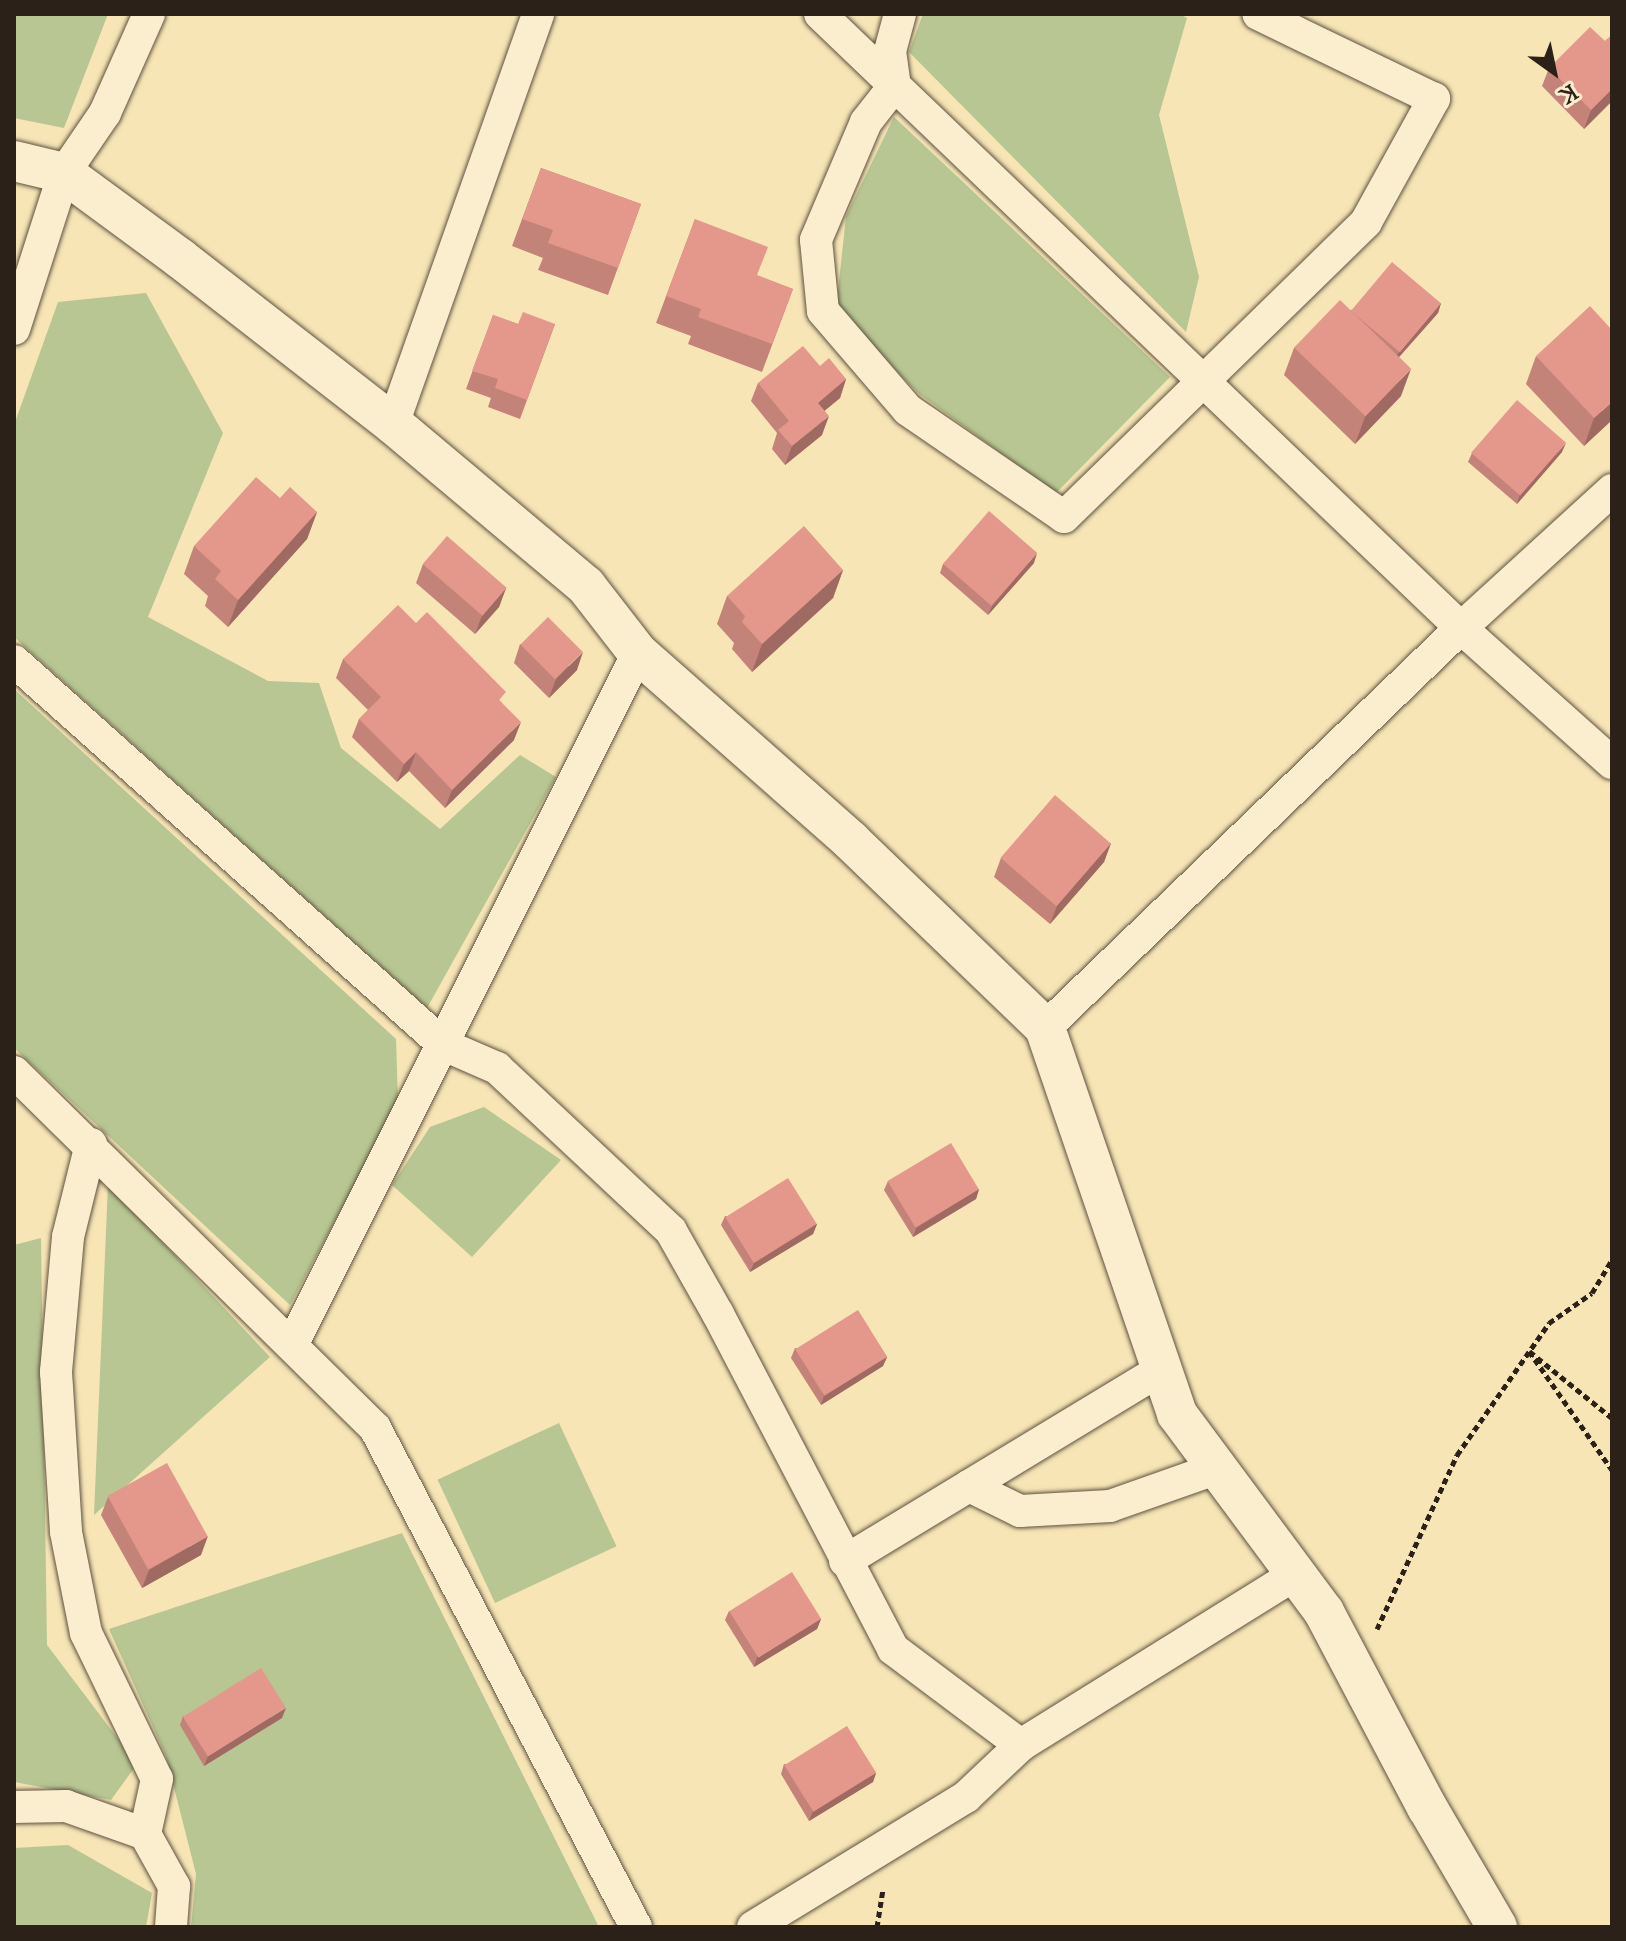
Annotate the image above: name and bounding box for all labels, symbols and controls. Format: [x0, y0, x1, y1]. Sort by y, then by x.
north arrow [1514, 32, 1594, 112]
text: K [1552, 74, 1582, 110]

